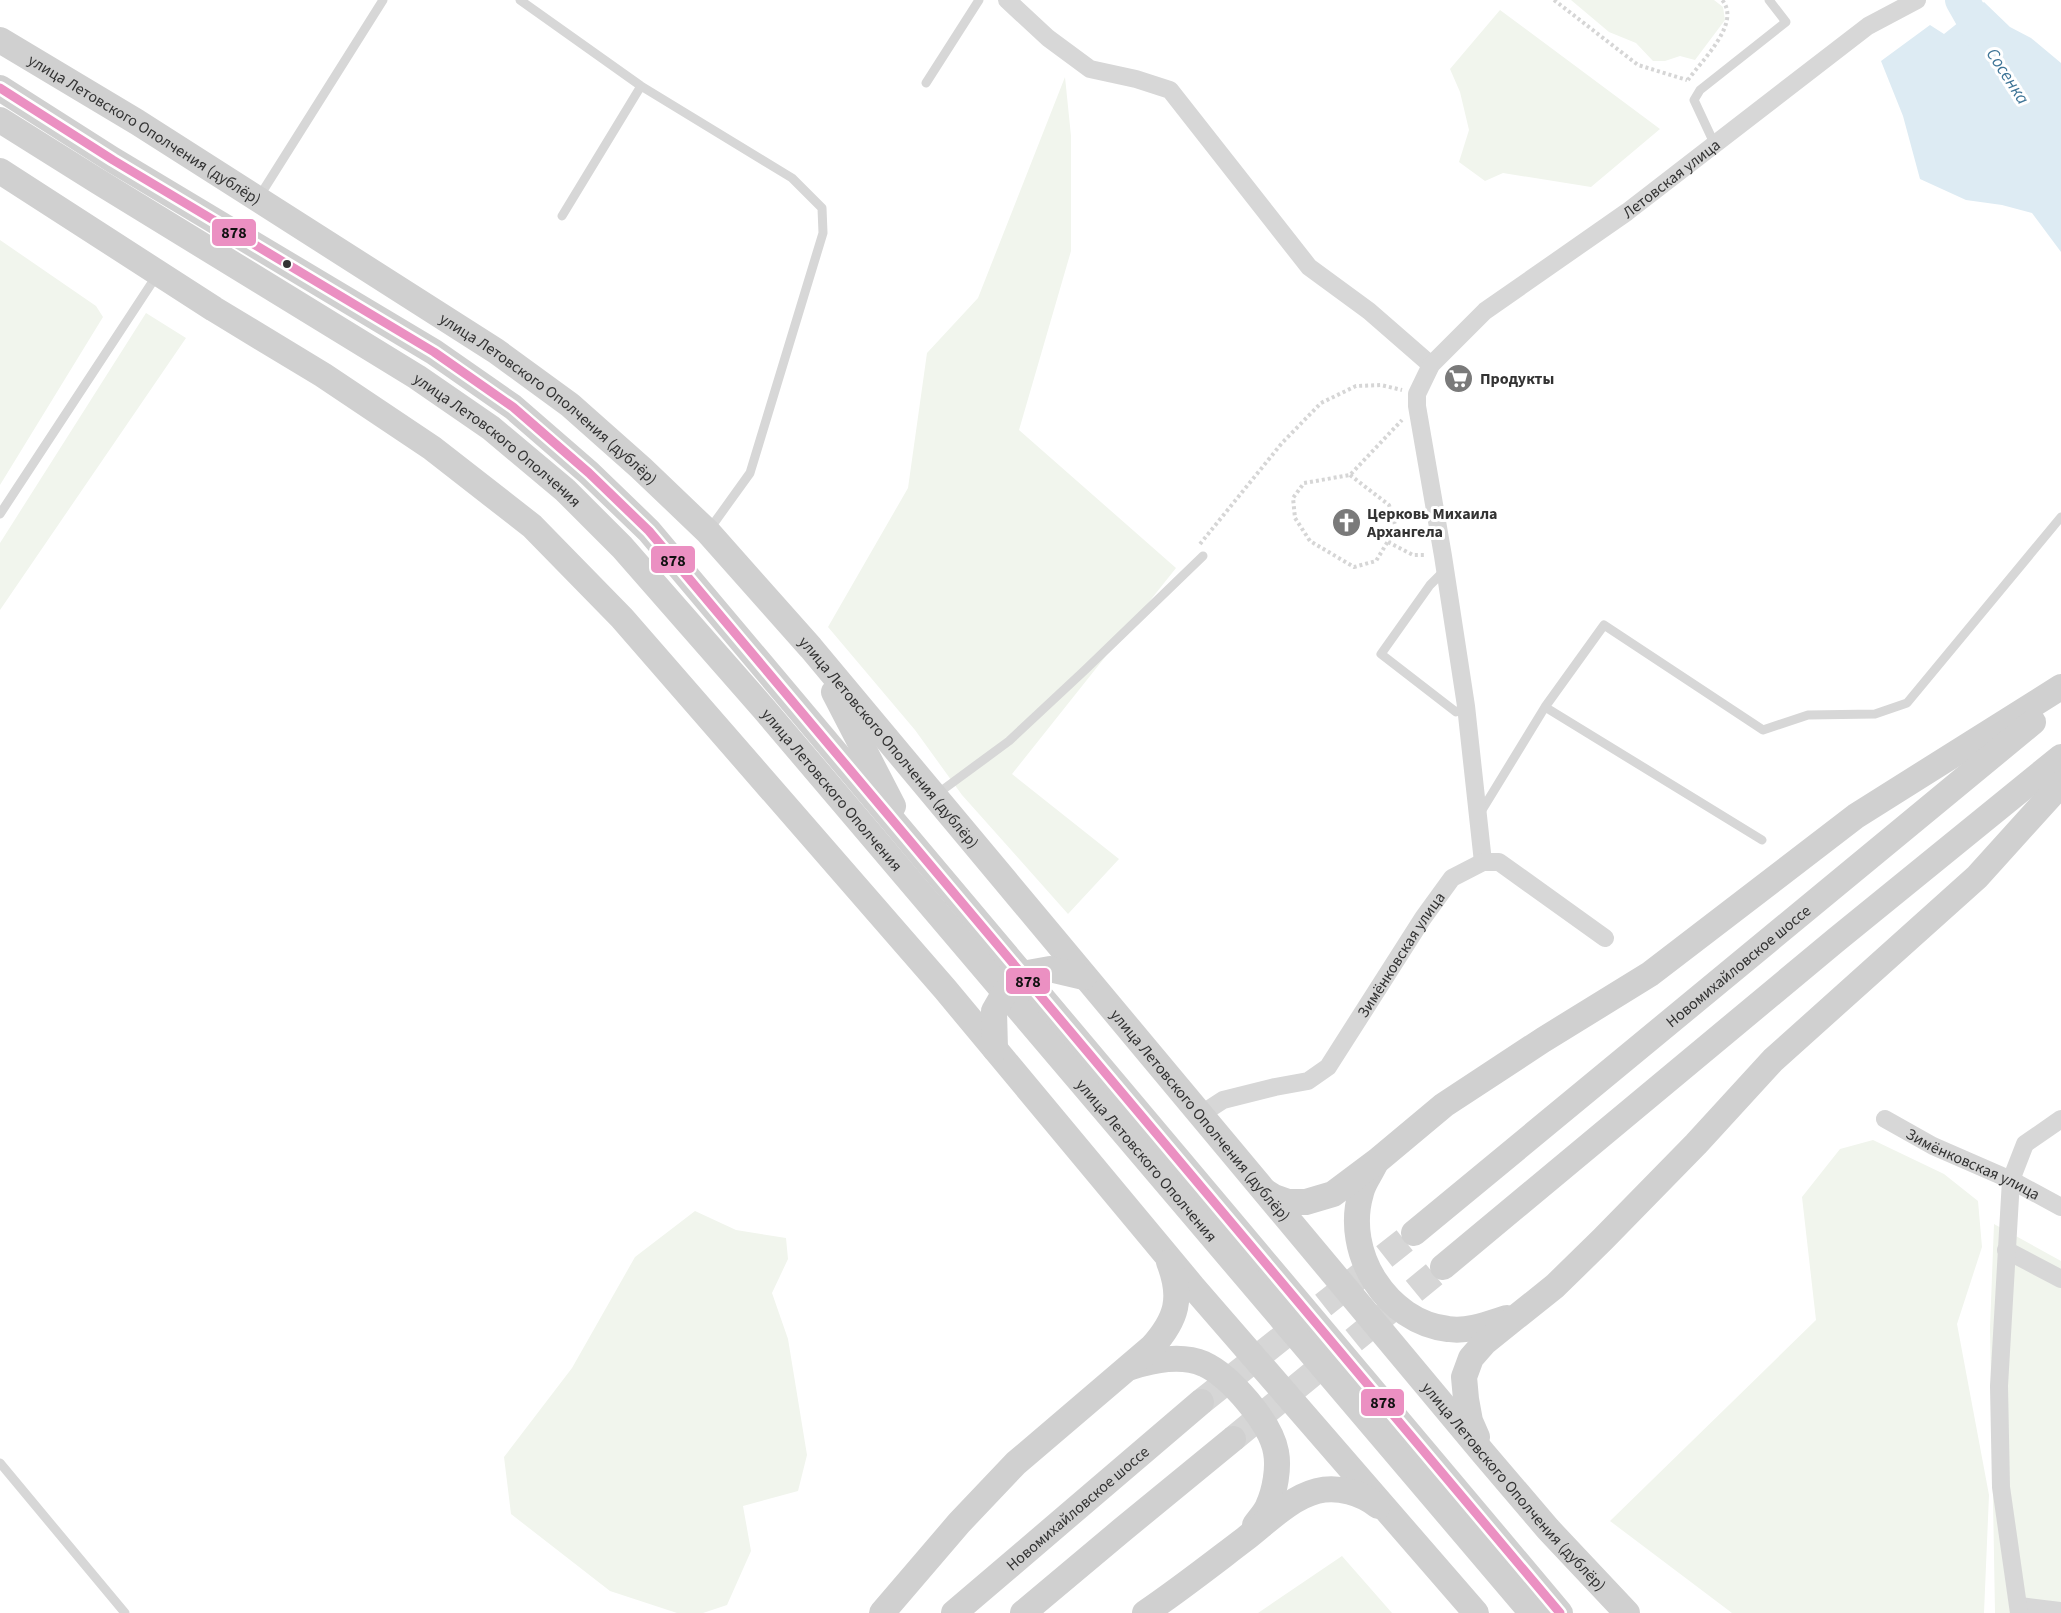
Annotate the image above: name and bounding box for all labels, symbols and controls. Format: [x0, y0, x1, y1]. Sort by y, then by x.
water label: Сосенка [1980, 43, 2035, 110]
street label: улица Летовского Ополчения (дублёр) [24, 49, 265, 210]
street label: Летовская улица [1618, 134, 1725, 224]
line badge: 878 [211, 218, 257, 247]
text: 878 [221, 222, 247, 244]
unlabelled marker [281, 258, 293, 270]
street label: улица Летовского Ополчения (дублёр) [436, 308, 660, 490]
supermarket icon: Продукты [1443, 362, 1475, 394]
place label: Продукты [1480, 368, 1554, 390]
street label: улица Летовского Ополчения [409, 370, 585, 512]
place label: Церковь Михаила Архангела [1366, 503, 1498, 543]
church icon: Церковь Михаила Архангела [1330, 506, 1362, 538]
line badge: 878 [650, 545, 696, 574]
text: 878 [660, 550, 686, 572]
street label: улица Летовского Ополчения (дублёр) [794, 632, 982, 852]
street label: улица Летовского Ополчения [759, 705, 907, 877]
street label: Зимёнковская улица [1352, 888, 1450, 1022]
street label: Новомихайловское шоссе [1661, 900, 1816, 1033]
line badge: 878 [1005, 967, 1051, 995]
text: 878 [1015, 971, 1041, 993]
street label: улица Летовского Ополчения (дублёр) [1106, 1005, 1294, 1225]
street label: улица Летовского Ополчения [1074, 1075, 1222, 1247]
street label: Зимёнковская улица [1902, 1123, 2044, 1206]
street label: улица Летовского Ополчения (дублёр) [1416, 1378, 1611, 1596]
line badge: 878 [1360, 1388, 1405, 1417]
text: 878 [1370, 1392, 1396, 1414]
street label: Новомихайловское шоссе [1002, 1441, 1154, 1576]

